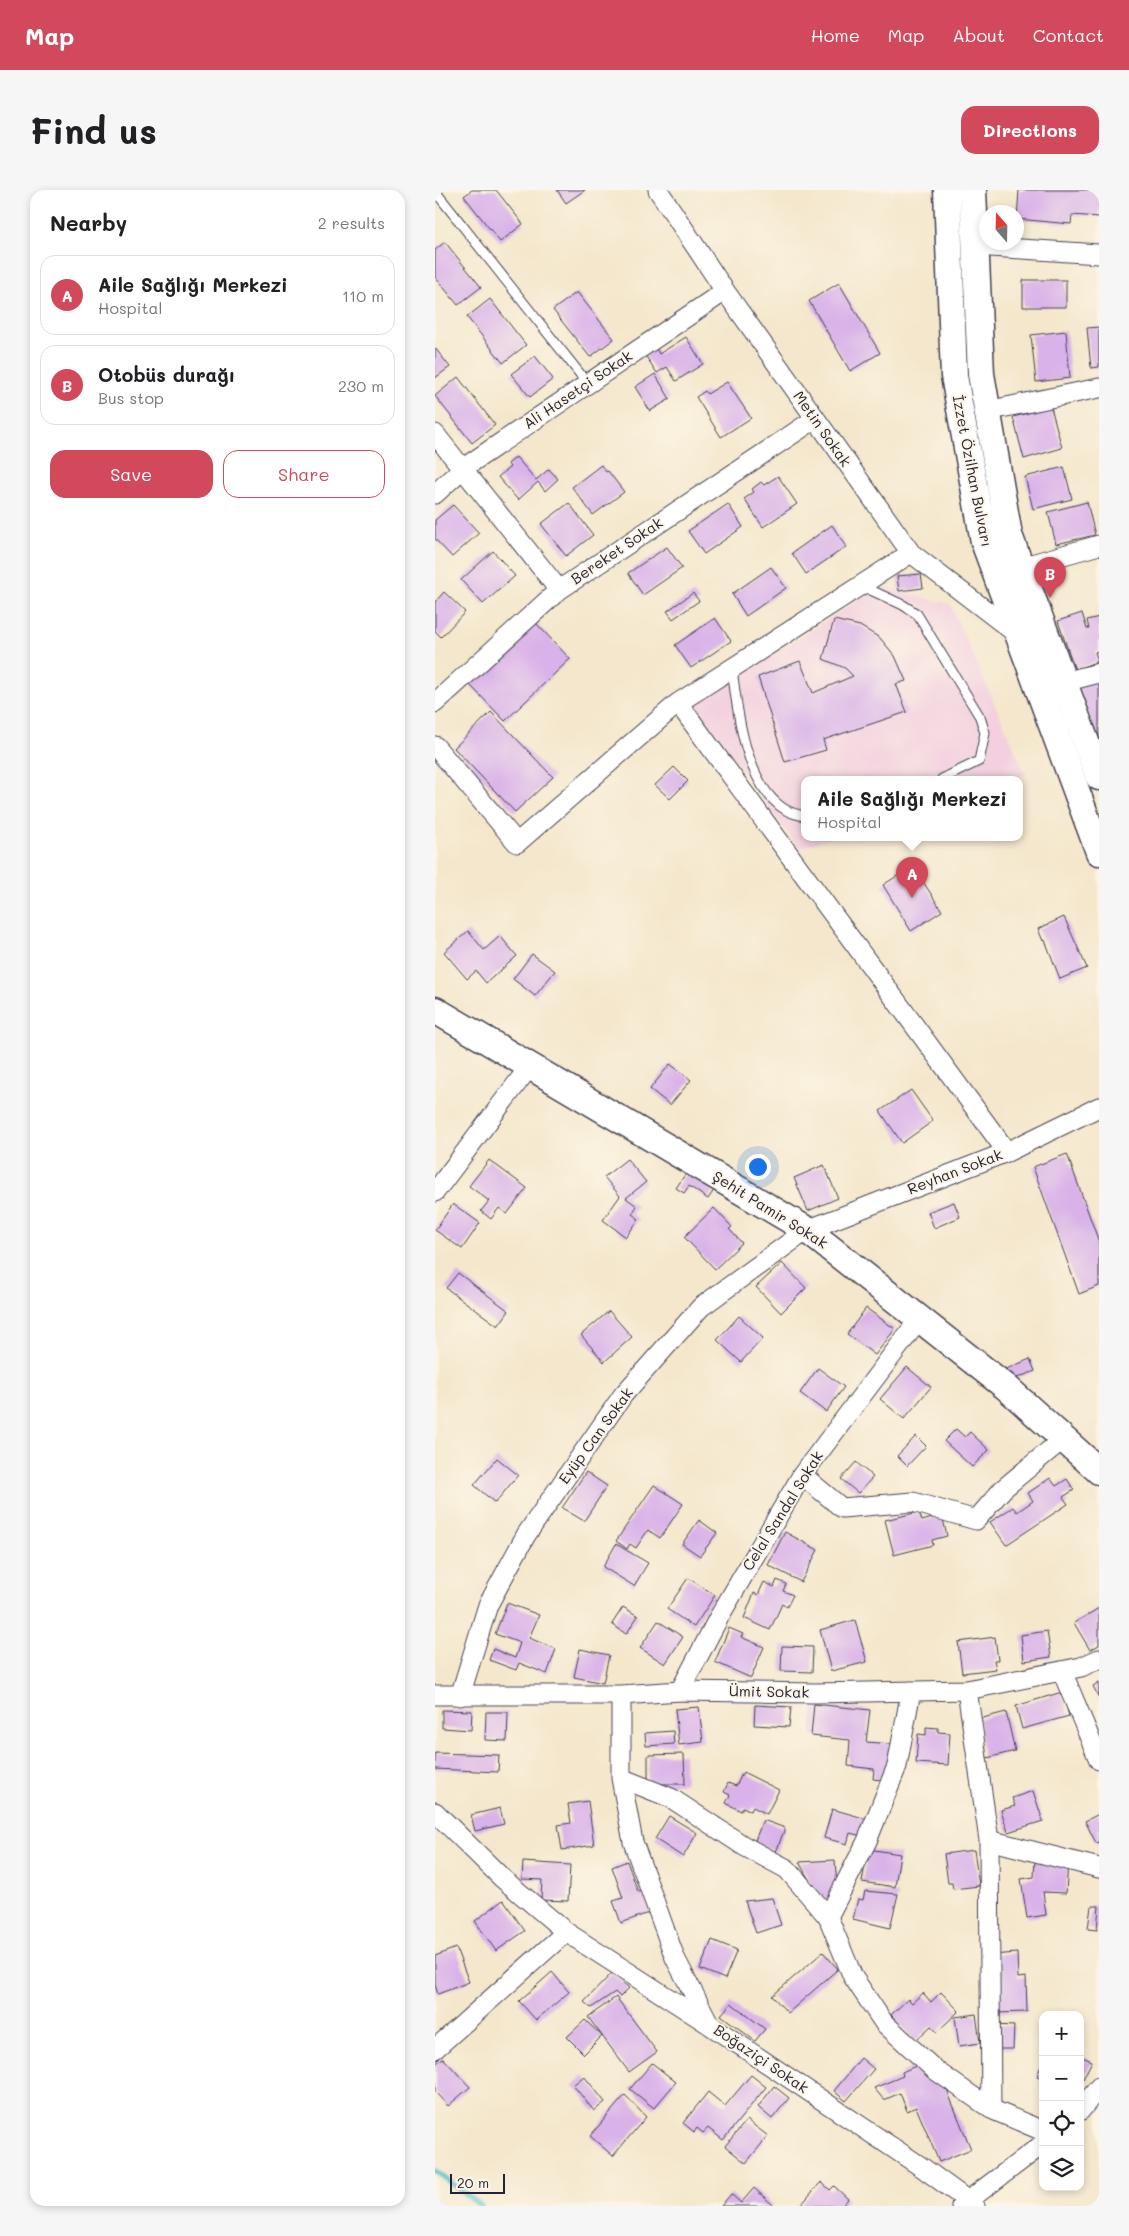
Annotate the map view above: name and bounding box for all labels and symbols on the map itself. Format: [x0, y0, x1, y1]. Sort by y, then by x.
north arrow [979, 205, 1024, 250]
street label: Ali Hasetçi Sokak [519, 345, 636, 433]
street label: Metin Sokak [789, 387, 856, 470]
street label: İzzet Özilhan Bulvarı [948, 393, 998, 548]
street label: Bereket Sokak [567, 512, 666, 588]
pin: B [1034, 557, 1066, 598]
pin: A [896, 857, 928, 898]
street label: Reyhan Sokak [904, 1144, 1005, 1198]
your location [745, 1154, 771, 1180]
street label: Şehit Pamir Sokak [709, 1166, 832, 1253]
street label: Eyüp Can Sokak [553, 1383, 637, 1488]
street label: Celal Sandal Sokak [737, 1447, 827, 1574]
street label: Ümit Sokak [729, 1680, 809, 1702]
street label: Boğaziçi Sokak [710, 2019, 813, 2097]
scale bar [450, 2171, 505, 2194]

